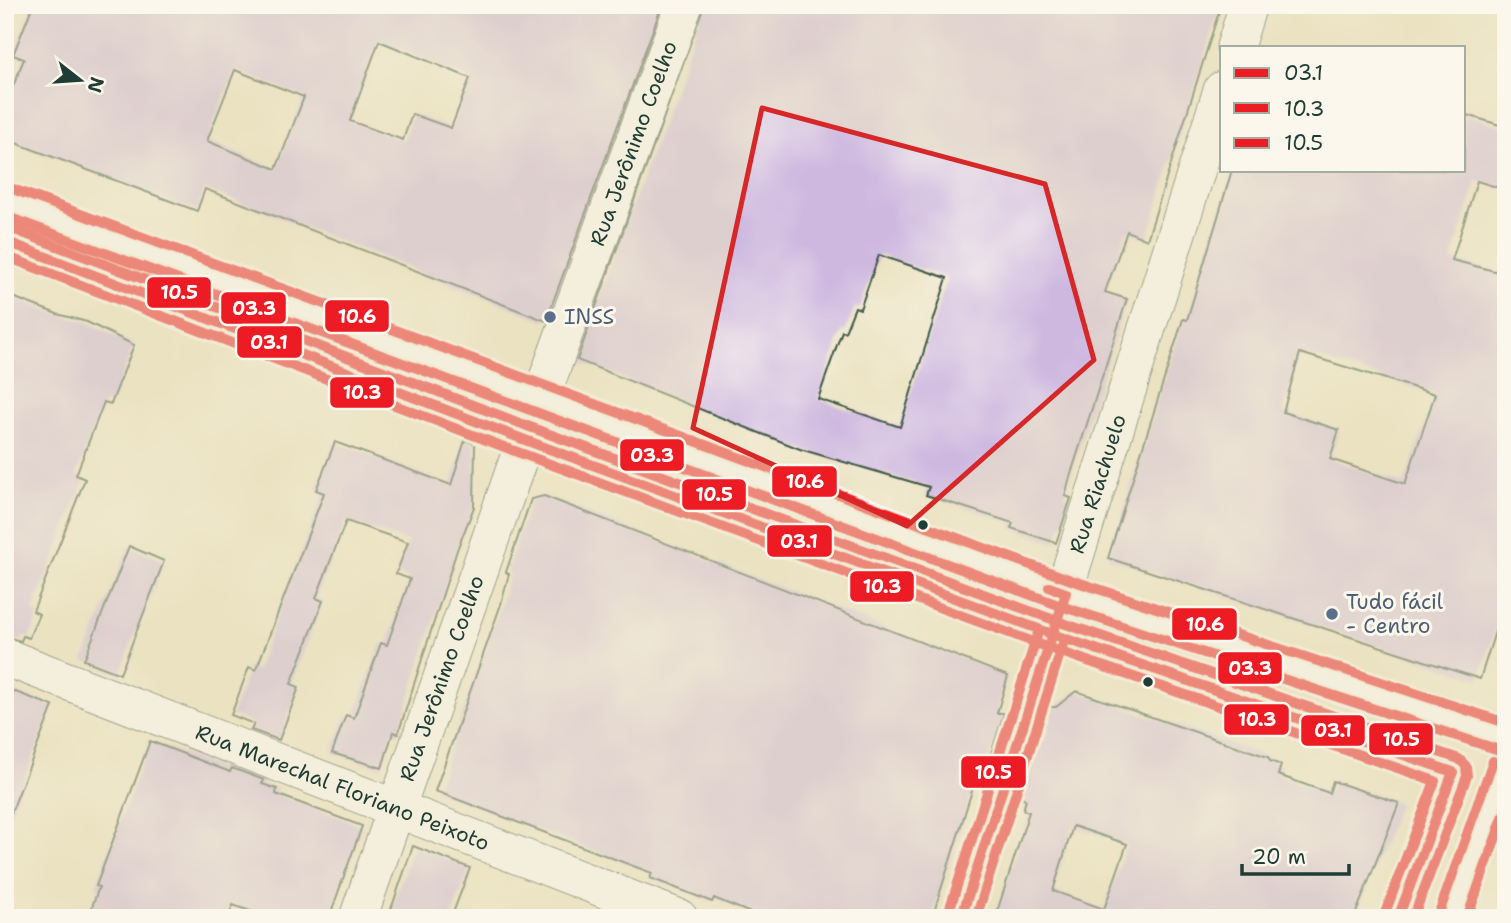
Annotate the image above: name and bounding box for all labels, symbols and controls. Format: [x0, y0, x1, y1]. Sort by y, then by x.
street label: Rua Jerônimo Coelho [583, 37, 684, 250]
north arrow [46, 46, 116, 116]
legend [1220, 46, 1466, 172]
text: 03.1 [1284, 59, 1323, 87]
text: N [82, 74, 110, 96]
text: 10.3 [1284, 95, 1324, 123]
text: 10.5 [1284, 129, 1323, 157]
line badge: 10.5 [146, 276, 212, 309]
text: 10.5 [160, 280, 198, 305]
line badge: 03.3 [220, 291, 287, 325]
text: 03.3 [232, 296, 276, 321]
line badge: 10.6 [324, 299, 390, 333]
place label: INSS [564, 303, 614, 331]
text: 10.6 [338, 304, 376, 329]
marker: INSS [542, 309, 558, 325]
line badge: 03.1 [236, 325, 303, 359]
text: 03.1 [250, 330, 288, 355]
line badge: 10.3 [329, 376, 395, 409]
text: 10.3 [343, 380, 381, 405]
street label: Rua Riachuelo [1063, 411, 1133, 557]
line badge: 03.3 [619, 438, 685, 472]
text: 03.3 [630, 443, 674, 468]
line badge: 10.6 [771, 465, 838, 498]
text: 10.6 [786, 469, 824, 494]
line badge: 10.5 [681, 478, 747, 511]
text: 10.5 [695, 482, 733, 507]
unlabelled marker [916, 518, 930, 532]
line badge: 03.1 [766, 524, 833, 558]
text: 03.1 [780, 529, 818, 554]
line badge: 10.3 [849, 570, 915, 603]
street label: Rua Jerônimo Coelho [393, 571, 491, 785]
text: 10.3 [863, 574, 901, 599]
place label: Tudo fácil - Centro [1346, 588, 1444, 640]
marker: Tudo fácil - Centro [1324, 606, 1340, 622]
line badge: 10.6 [1171, 607, 1238, 641]
text: 10.6 [1186, 612, 1224, 637]
line badge: 03.3 [1217, 651, 1283, 685]
text: 03.3 [1228, 656, 1272, 681]
unlabelled marker [1141, 675, 1155, 689]
line badge: 10.3 [1223, 703, 1290, 736]
text: 10.3 [1238, 707, 1276, 732]
line badge: 03.1 [1300, 714, 1366, 747]
street label: Rua Marechal Floriano Peixoto [192, 718, 494, 857]
text: 03.1 [1314, 718, 1352, 743]
line badge: 10.5 [1368, 722, 1434, 756]
text: 10.5 [1382, 727, 1420, 752]
line badge: 10.5 [960, 755, 1027, 789]
text: 10.5 [974, 760, 1012, 785]
scale bar [1242, 832, 1348, 876]
text: 20 m [1252, 843, 1306, 871]

